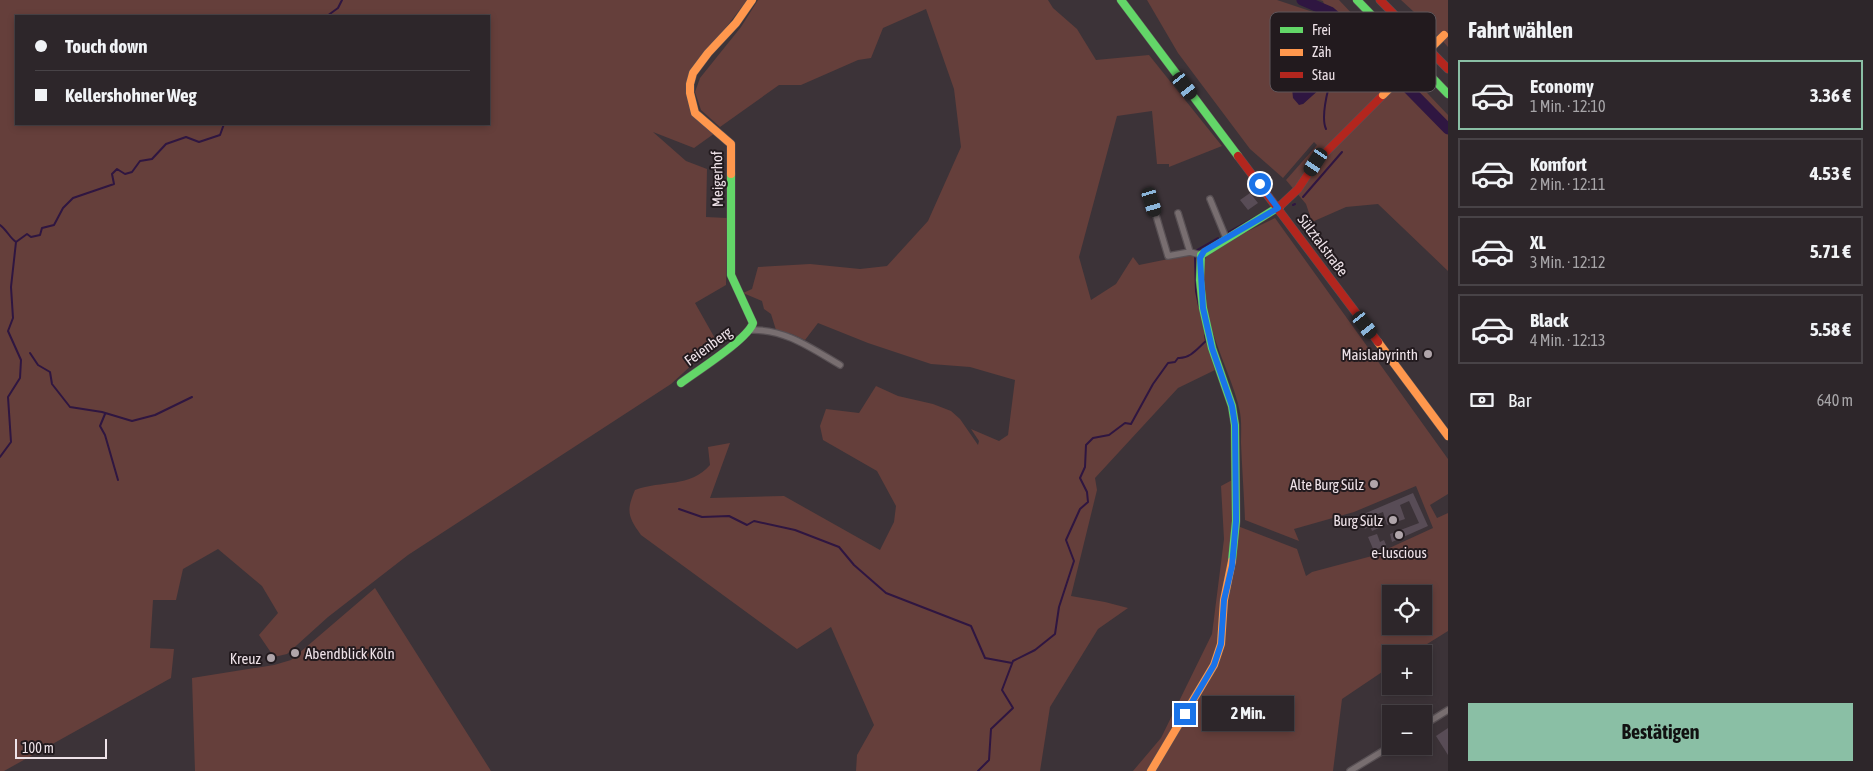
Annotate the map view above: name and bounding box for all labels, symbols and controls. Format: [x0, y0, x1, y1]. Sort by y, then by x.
legend [1270, 12, 1436, 92]
text: Fahrt wählen [1468, 17, 1573, 43]
text: Frei [1312, 22, 1331, 38]
text: Touch down [65, 35, 147, 57]
text: Zäh [1312, 44, 1332, 60]
text: Stau [1312, 67, 1335, 83]
car [1169, 70, 1200, 102]
icon: car [1470, 73, 1515, 118]
text: Economy [1530, 75, 1594, 97]
text: Kellershohner Weg [65, 84, 197, 106]
text: 3.36 € [1810, 84, 1851, 106]
text: 1 Min. · 12:10 [1530, 97, 1605, 115]
car [1301, 145, 1330, 179]
street label: Meigerhof [708, 151, 726, 207]
icon: car [1470, 151, 1515, 196]
text: Komfort [1530, 153, 1587, 175]
text: 4.53 € [1810, 162, 1851, 184]
route start [1249, 173, 1271, 195]
text: 2 Min. · 12:11 [1530, 175, 1605, 193]
car [1140, 185, 1163, 219]
street label: Sülztalstraße [1294, 211, 1352, 279]
icon: car [1470, 229, 1515, 274]
text: XL [1530, 231, 1546, 253]
text: 5.71 € [1810, 240, 1851, 262]
text: 3 Min. · 12:12 [1530, 253, 1605, 271]
icon: car [1470, 307, 1515, 352]
car [1349, 309, 1380, 341]
text: Black [1530, 309, 1568, 331]
text: 5.58 € [1810, 318, 1851, 340]
street label: Feienberg [681, 323, 735, 369]
text: 4 Min. · 12:13 [1530, 331, 1605, 349]
place label: Maislabyrinth [1341, 346, 1418, 363]
marker: Maislabyrinth [1422, 348, 1434, 360]
icon: cash [1468, 386, 1496, 414]
text: Bar [1508, 389, 1531, 411]
text: 640 m [1817, 391, 1853, 409]
place label: Alte Burg Sülz [1290, 476, 1365, 493]
marker: Alte Burg Sülz [1368, 478, 1380, 490]
place label: Burg Sülz [1333, 512, 1384, 529]
marker: Burg Sülz [1387, 514, 1399, 526]
marker: e-luscious [1393, 529, 1405, 541]
place label: e-luscious [1371, 544, 1427, 561]
map controls [1382, 585, 1432, 755]
button: locate [1382, 585, 1432, 635]
place label: Abendblick Köln [305, 645, 395, 662]
button: + [1382, 645, 1432, 695]
marker: Abendblick Köln [289, 647, 301, 659]
place label: Kreuz [230, 650, 262, 667]
marker: Kreuz [265, 652, 277, 664]
callout: 2 Min. [1202, 696, 1295, 732]
route end [1174, 703, 1196, 725]
button: Bestätigen [1468, 703, 1853, 761]
text: 2 Min. [1231, 704, 1265, 722]
button: − [1382, 705, 1432, 755]
scale bar [15, 736, 108, 759]
text: 100 m [22, 740, 54, 756]

